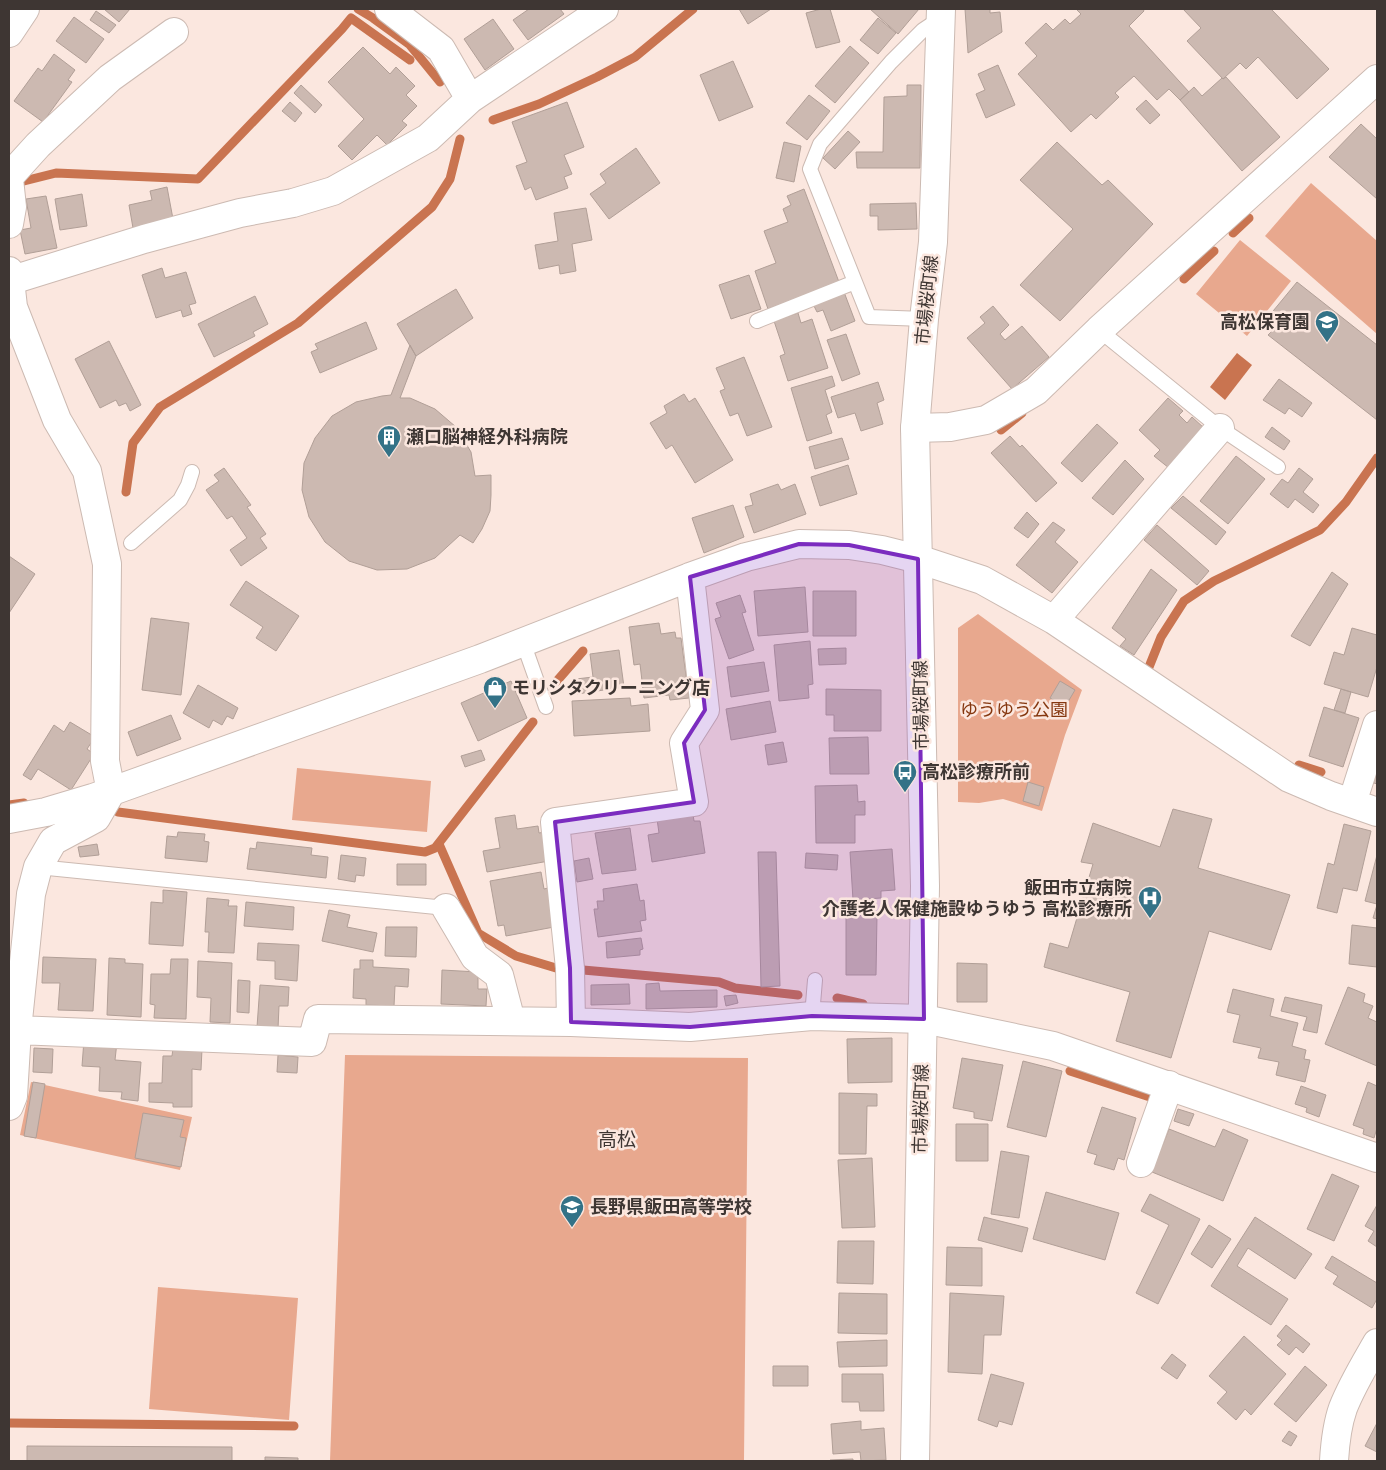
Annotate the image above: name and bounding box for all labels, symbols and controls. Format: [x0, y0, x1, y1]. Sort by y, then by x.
street label: 市場桜町線 [911, 254, 942, 346]
school or university icon: 高松保育園 [1314, 309, 1340, 343]
place label: 高松保育園 [1220, 311, 1310, 332]
building icon: 瀬口脳神経外科病院 [376, 424, 402, 458]
place label: 瀬口脳神経外科病院 [406, 426, 568, 447]
street label: 市場桜町線 [909, 660, 932, 750]
shop icon: モリシタクリーニング店 [482, 675, 508, 709]
place label: モリシタクリーニング店 [512, 677, 710, 698]
park label: ゆうゆう公園 [960, 699, 1068, 720]
bus stop icon: 高松診療所前 [892, 759, 918, 793]
place label: 高松診療所前 [922, 761, 1030, 782]
place label: 飯田市立病院 介護老人保健施設ゆうゆう 高松診療所 [822, 877, 1132, 919]
hospital icon: 飯田市立病院 介護老人保健施設ゆうゆう 高松診療所 [1137, 885, 1163, 919]
street label: 市場桜町線 [909, 1064, 932, 1154]
district label: 高松 [598, 1128, 636, 1150]
school or university icon: 長野県飯田高等学校 [559, 1194, 585, 1228]
place label: 長野県飯田高等学校 [590, 1196, 752, 1217]

